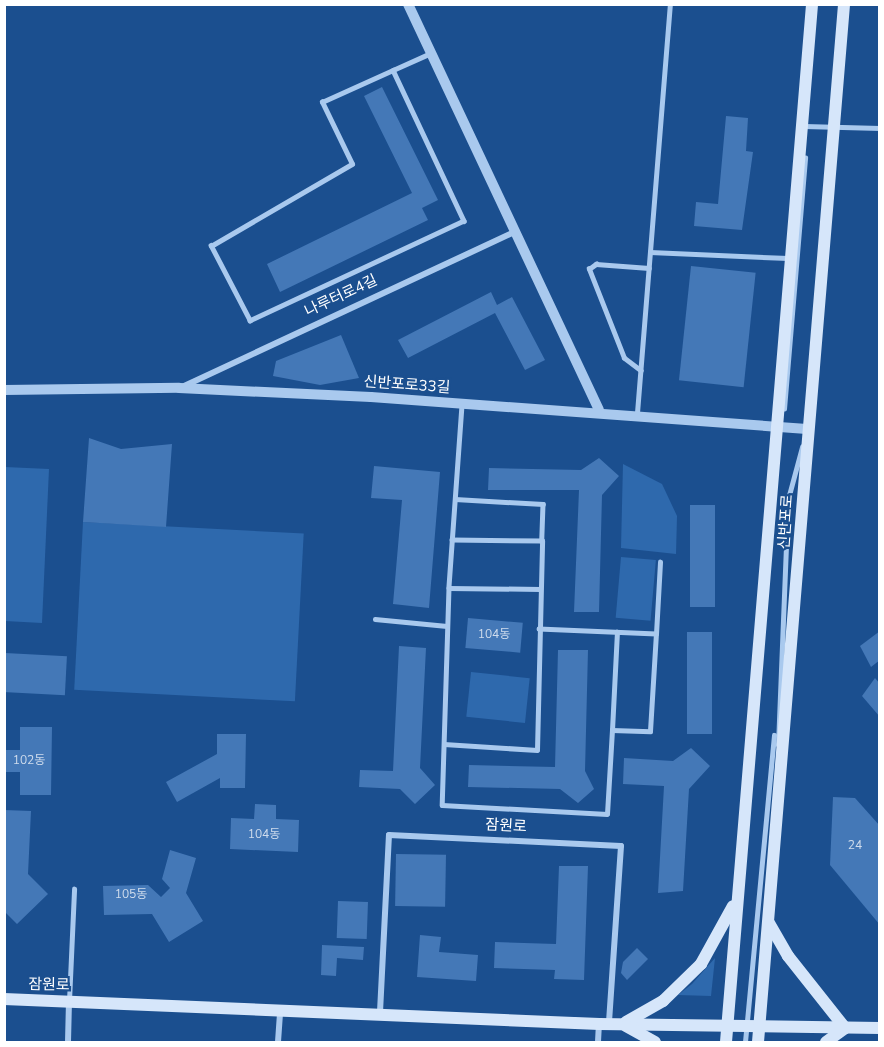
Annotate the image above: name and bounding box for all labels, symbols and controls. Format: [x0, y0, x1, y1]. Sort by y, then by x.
street label: 나루터로4길 [302, 271, 380, 321]
street label: 신반포로33길 [363, 373, 451, 397]
street label: 신반포로 [775, 494, 797, 550]
house number: 104동 [478, 628, 510, 642]
house number: 102동 [13, 754, 45, 768]
street label: 잠원로 [485, 816, 527, 836]
house number: 104동 [248, 828, 280, 842]
house number: 24 [848, 839, 862, 853]
house number: 105동 [115, 888, 147, 902]
street label: 잠원로 [28, 976, 70, 994]

